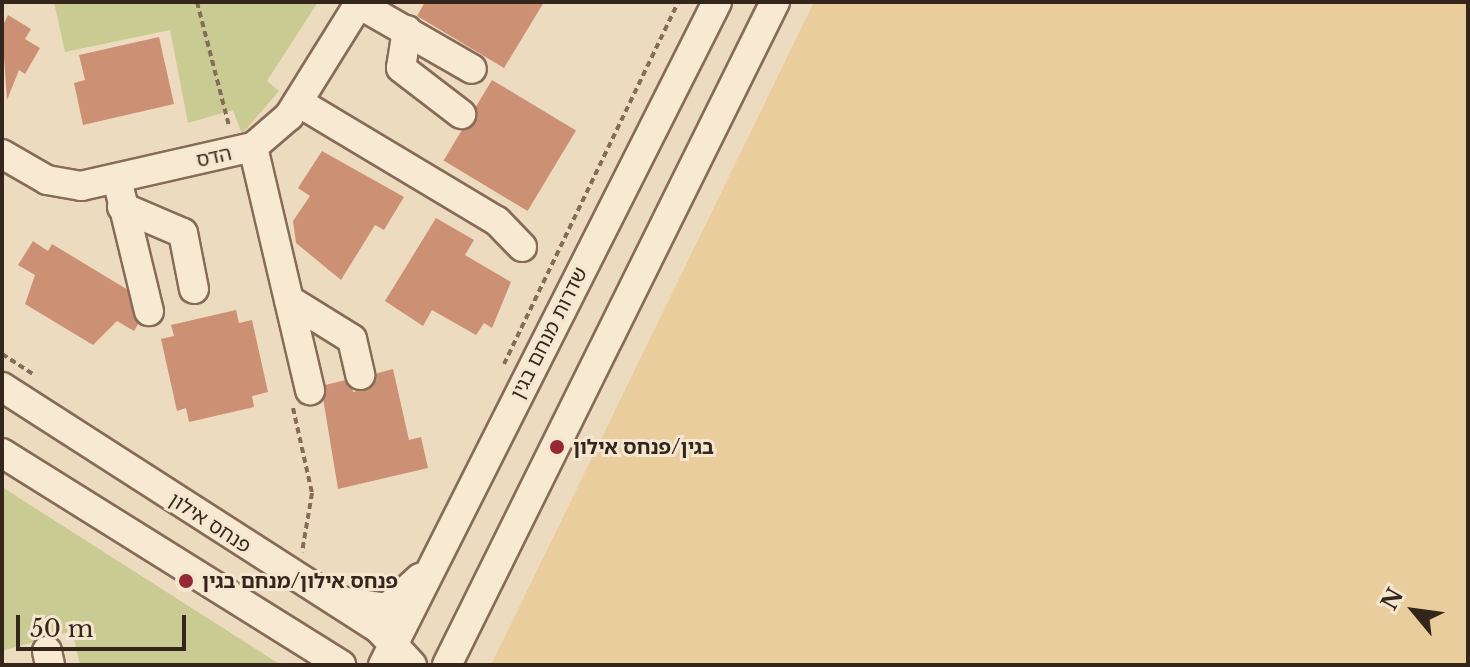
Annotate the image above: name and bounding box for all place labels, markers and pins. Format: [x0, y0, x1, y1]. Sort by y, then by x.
place label: בגין/פנחס אילון [573, 435, 714, 459]
marker: בגין/פנחס אילון [548, 438, 566, 456]
place label: פנחס אילון/מנחם בגין [202, 569, 398, 593]
marker: פנחס אילון/מנחם בגין [177, 572, 195, 590]

